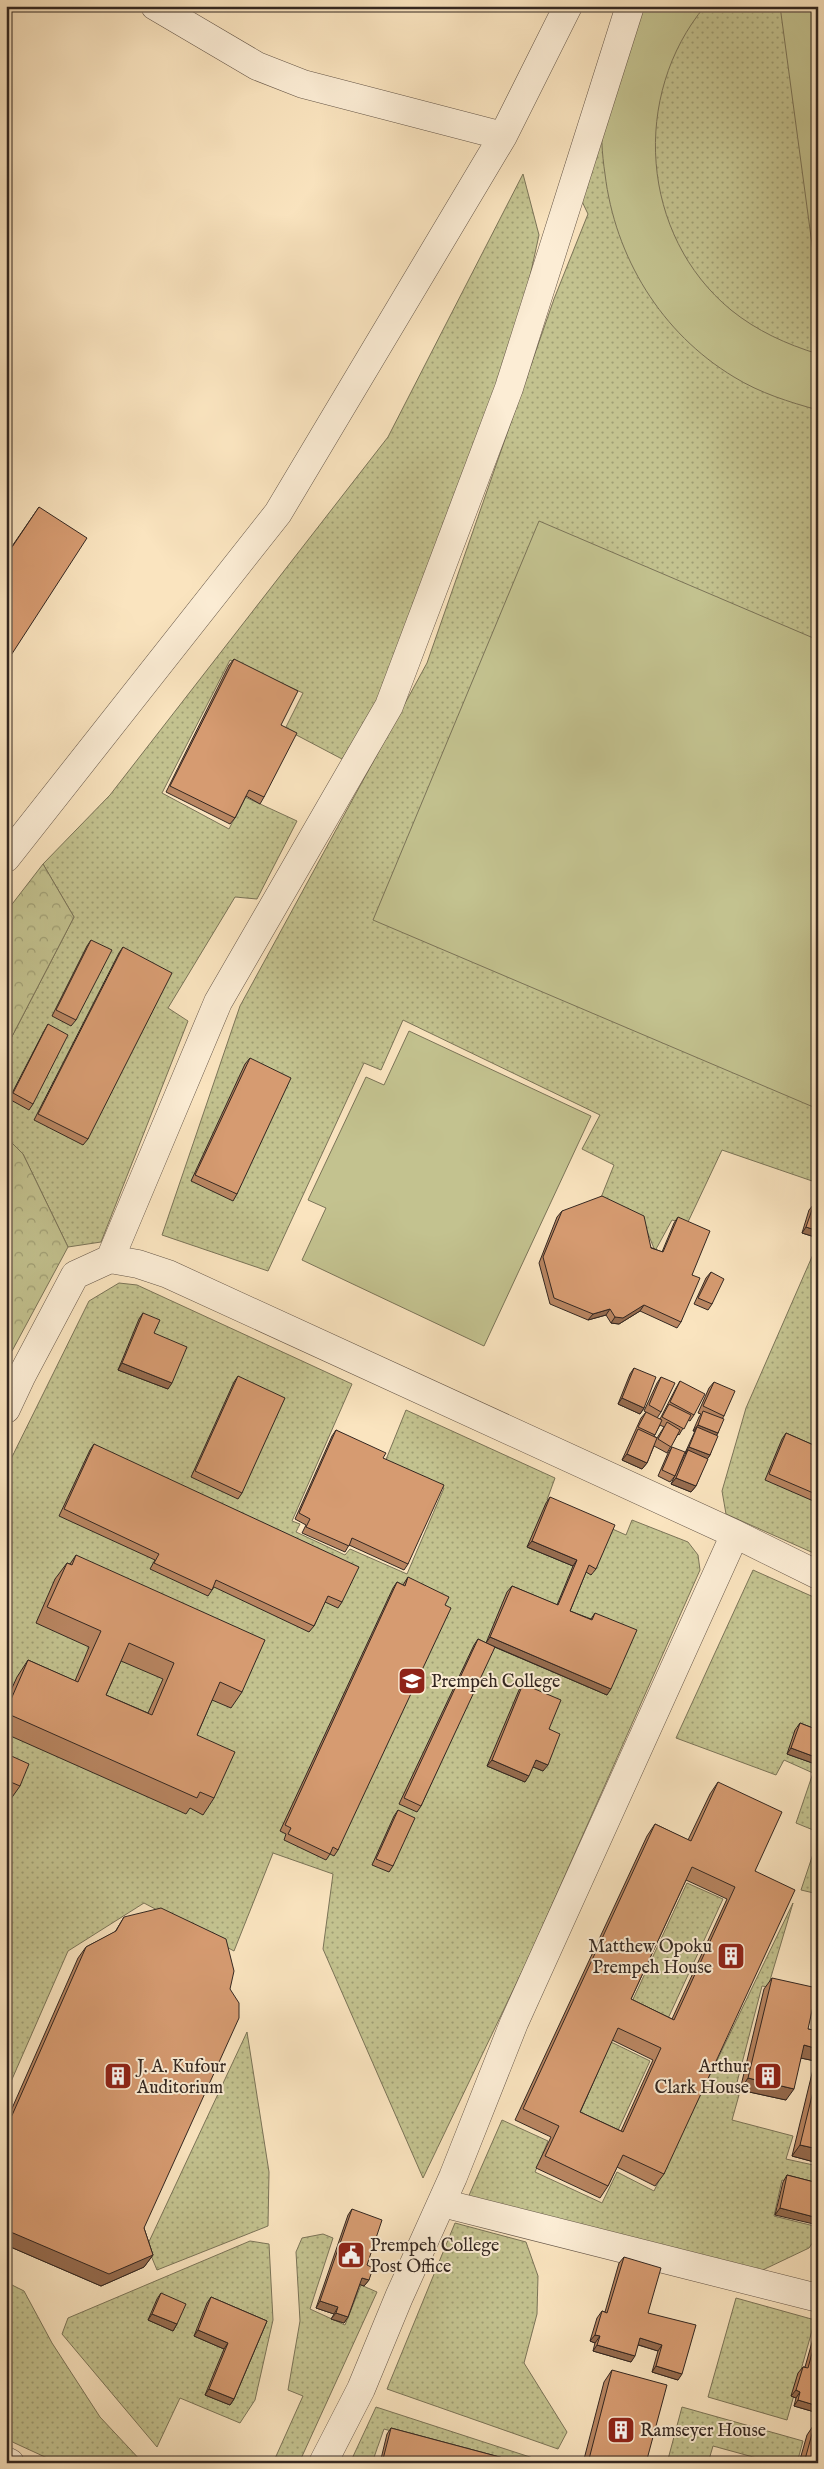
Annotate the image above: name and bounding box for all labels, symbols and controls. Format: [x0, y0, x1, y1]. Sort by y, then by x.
school or university icon: Prempeh College [397, 1666, 427, 1696]
place label: Prempeh College [431, 1671, 560, 1694]
place label: Matthew Opoku Prempeh House [588, 1936, 712, 1980]
building icon: Matthew Opoku Prempeh House [716, 1941, 746, 1971]
place label: J. A. Kufour Auditorium [135, 2056, 227, 2100]
place label: Arthur Clark House [655, 2056, 749, 2100]
building icon: J. A. Kufour Auditorium [103, 2061, 133, 2091]
building icon: Arthur Clark House [753, 2061, 783, 2091]
place label: Prempeh College Post Office [370, 2235, 499, 2279]
public building icon: Prempeh College Post Office [336, 2240, 366, 2270]
building icon: Ramseyer House [606, 2415, 636, 2445]
place label: Ramseyer House [640, 2420, 766, 2443]

